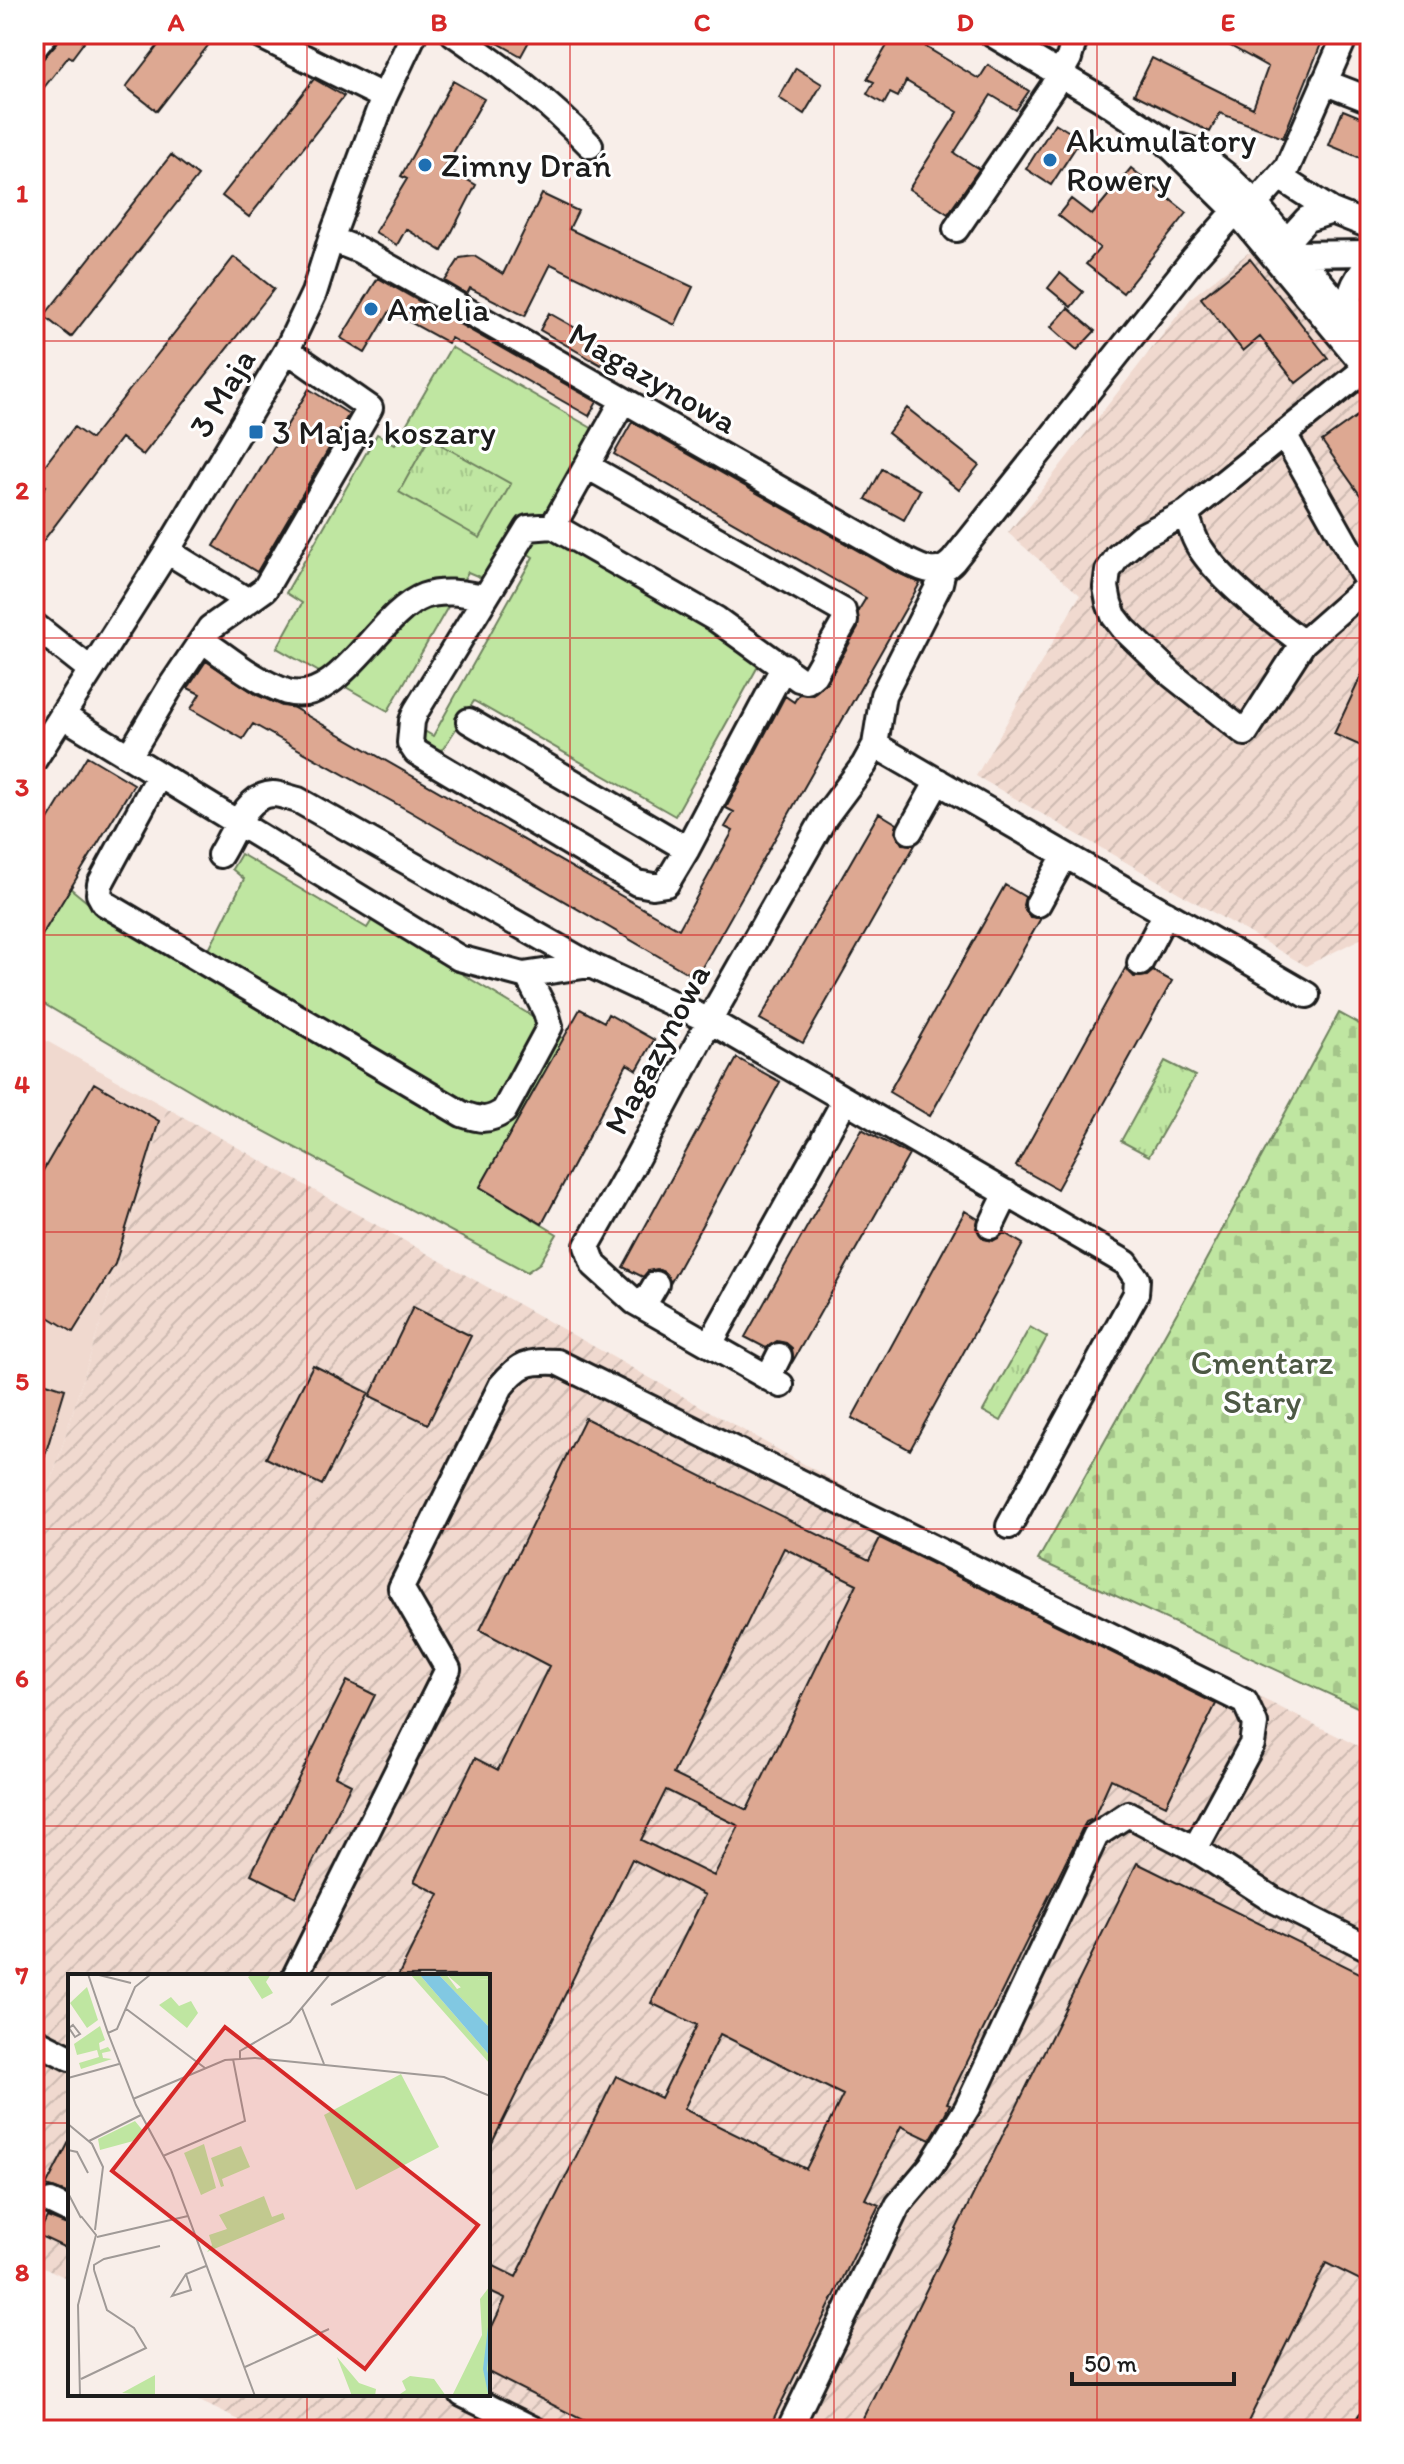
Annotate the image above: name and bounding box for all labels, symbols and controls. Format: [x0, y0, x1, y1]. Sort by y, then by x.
text: A [167, 6, 185, 38]
text: B [431, 6, 448, 38]
text: C [694, 6, 711, 38]
text: D [956, 6, 974, 38]
text: E [1221, 6, 1235, 38]
place label: Akumulatory Rowery [1066, 120, 1256, 200]
place label: Zimny Drań [441, 145, 611, 186]
marker: Akumulatory Rowery [1041, 151, 1059, 169]
marker: Zimny Drań [416, 156, 434, 174]
text: 1 [16, 177, 28, 209]
place label: Amelia [387, 289, 490, 330]
marker: Amelia [362, 300, 380, 318]
street label: Magazynowa [562, 313, 745, 443]
street label: 3 Maja [180, 341, 264, 445]
place label: 3 Maja, koszary [272, 412, 496, 453]
marker: 3 Maja, koszary [247, 423, 265, 441]
text: 2 [15, 474, 29, 506]
text: 3 [15, 771, 29, 803]
street label: Magazynowa [595, 956, 719, 1141]
text: 4 [14, 1068, 30, 1100]
park label: Cmentarz Stary [1191, 1342, 1334, 1422]
text: 5 [15, 1365, 29, 1397]
text: 6 [15, 1662, 29, 1694]
text: 7 [15, 1959, 29, 1991]
inset map [68, 1974, 490, 2396]
text: 8 [15, 2256, 29, 2288]
scale bar [1072, 2336, 1234, 2386]
text: 50 m [1084, 2349, 1137, 2378]

